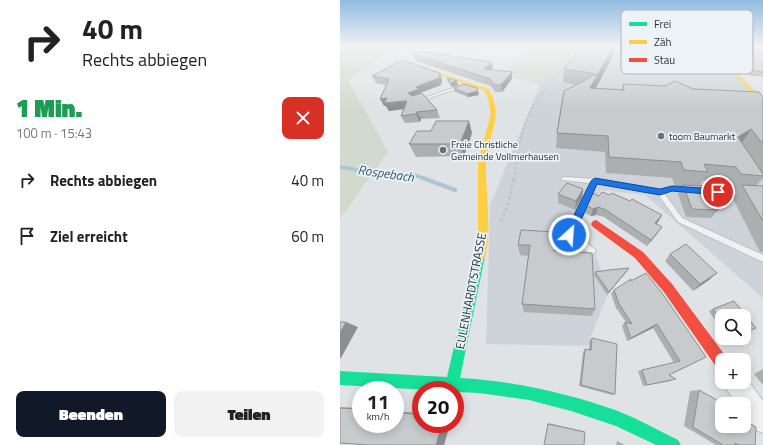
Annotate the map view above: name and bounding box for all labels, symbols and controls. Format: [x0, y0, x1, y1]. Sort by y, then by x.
text: 40 m [82, 7, 143, 50]
legend [621, 10, 753, 74]
icon: right [16, 16, 68, 68]
text: Frei [654, 16, 671, 32]
text: Zäh [654, 34, 671, 50]
text: Rechts abbiegen [82, 46, 207, 73]
text: Stau [654, 52, 675, 68]
text: 1 Min. [16, 90, 82, 126]
button: close [282, 97, 324, 139]
text: 100 m · 15:43 [16, 123, 92, 143]
place label: toom Baumarkt [669, 129, 736, 144]
marker: toom Baumarkt [656, 131, 666, 141]
place label: Freie Christliche Gemeinde Vollmerhausen [451, 137, 559, 164]
marker: Freie Christliche Gemeinde Vollmerhausen [438, 145, 448, 155]
water label: Rospebach [357, 159, 416, 187]
icon: right [16, 169, 38, 191]
text: Rechts abbiegen [50, 169, 157, 192]
text: 40 m [291, 169, 324, 192]
pin [701, 175, 735, 209]
icon: arrive [707, 181, 729, 203]
position arrow [548, 214, 590, 256]
icon: arrive [16, 225, 38, 247]
text: Ziel erreicht [50, 225, 128, 248]
text: 60 m [291, 225, 324, 248]
street label: EULENHARDTSTRASSE [450, 231, 491, 351]
map controls [715, 309, 751, 433]
button: search [715, 309, 751, 345]
button: + [715, 353, 751, 389]
speed limit sign: 20 [412, 381, 464, 433]
text: 11 [367, 386, 389, 417]
button: Beenden [16, 391, 166, 437]
button: Teilen [174, 391, 324, 437]
button: − [715, 397, 751, 433]
text: km/h [367, 409, 389, 424]

